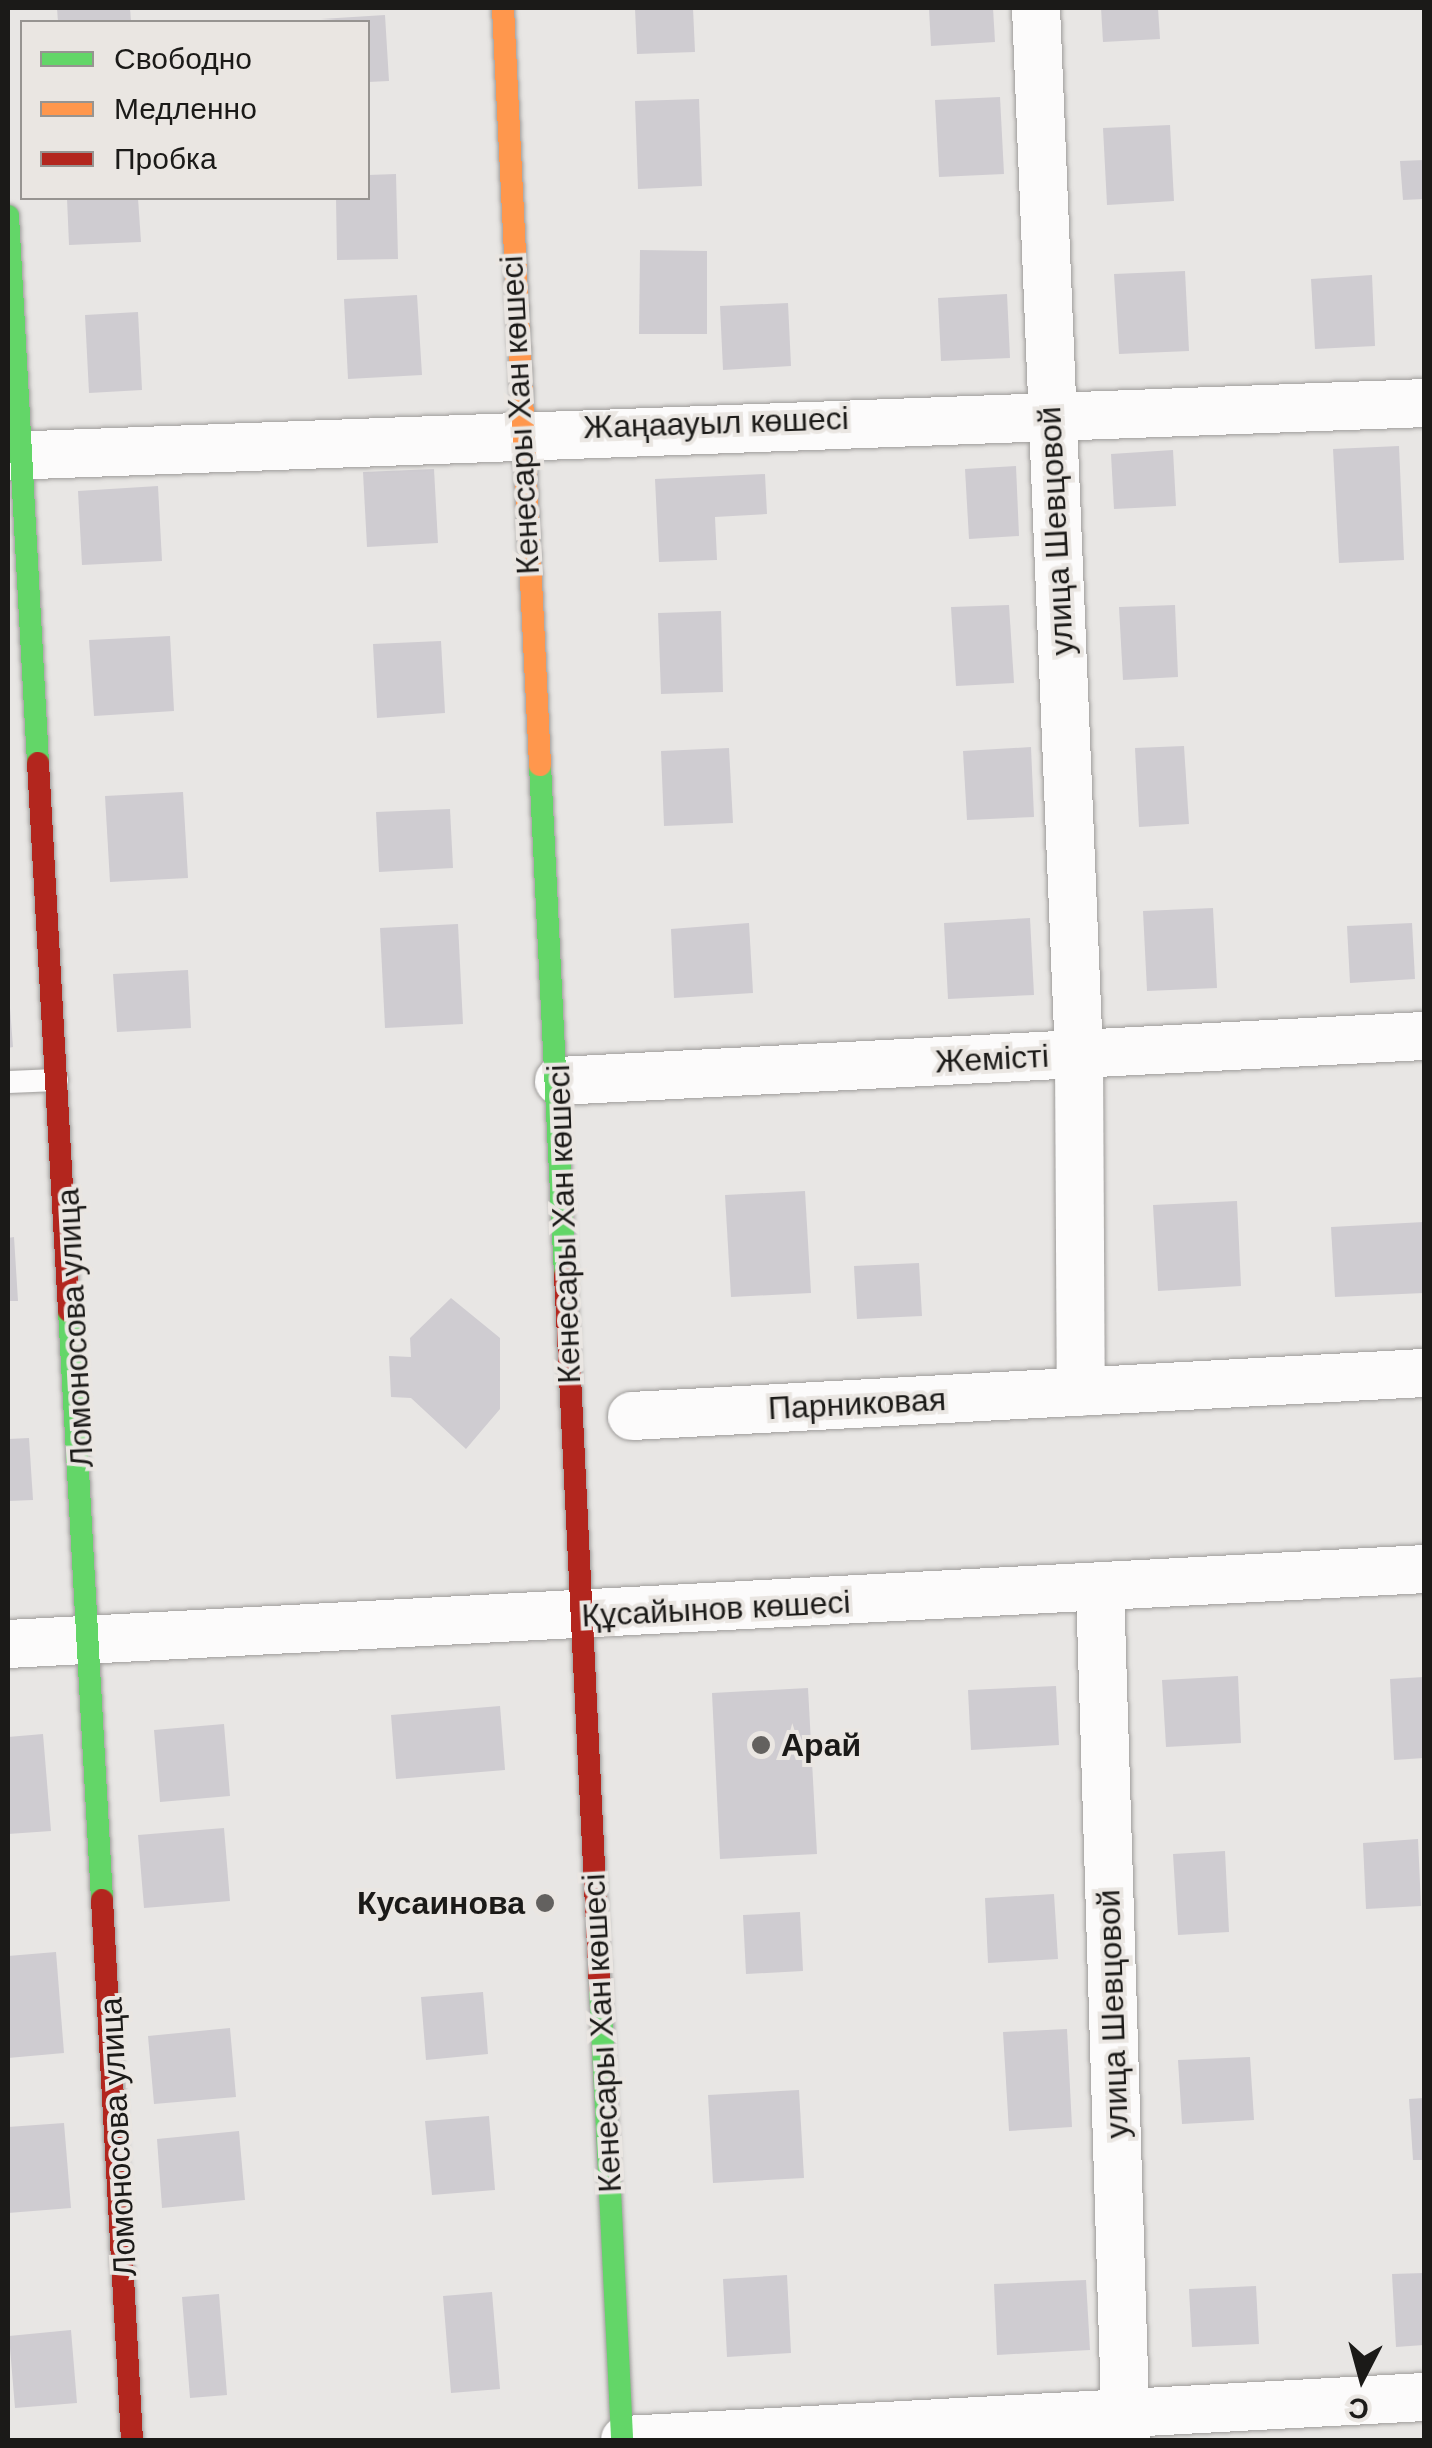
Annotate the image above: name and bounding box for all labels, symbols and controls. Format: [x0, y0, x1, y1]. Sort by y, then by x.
legend [20, 20, 370, 200]
text: Свободно [114, 42, 252, 75]
text: Медленно [114, 92, 257, 125]
text: Пробка [114, 142, 217, 175]
street label: Кенесары Хан көшесі [492, 254, 548, 576]
street label: Жаңаауыл көшесі [583, 399, 849, 447]
street label: улица Шевцовой [1030, 406, 1082, 656]
street label: Жемісті [934, 1037, 1050, 1081]
street label: Кенесары Хан көшесі [539, 1064, 589, 1384]
street label: Ломоносова улица [49, 1187, 101, 1469]
street label: Парниковая [767, 1380, 947, 1428]
street label: Құсайынов көшесі [581, 1583, 851, 1635]
place label: Арай [781, 1726, 861, 1764]
marker: Арай [750, 1734, 772, 1756]
street label: Кенесары Хан көшесі [574, 1872, 630, 2194]
place label: Кусаинова [357, 1884, 525, 1922]
street label: улица Шевцовой [1089, 1889, 1137, 2139]
marker: Кусаинова [534, 1892, 556, 1914]
street label: Ломоносова улица [92, 1996, 144, 2278]
north arrow [1312, 2328, 1412, 2428]
text: С [1347, 2392, 1371, 2425]

